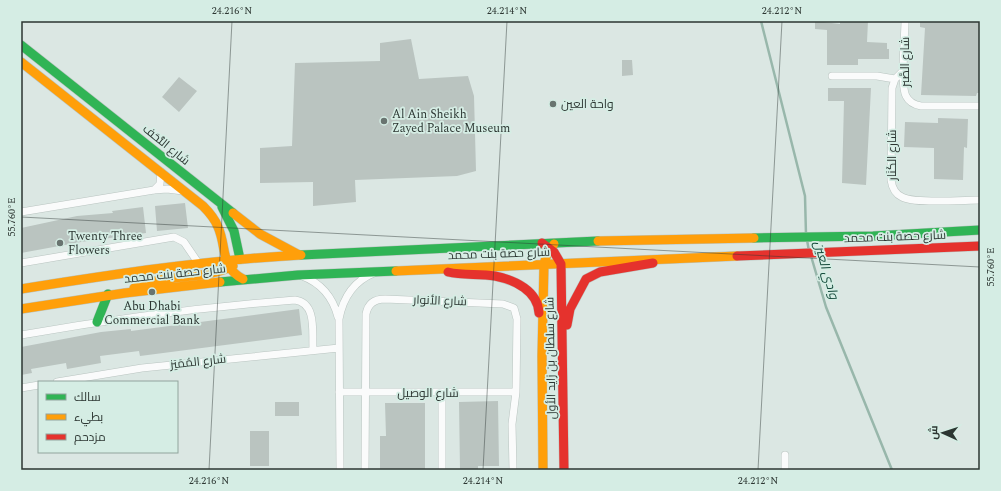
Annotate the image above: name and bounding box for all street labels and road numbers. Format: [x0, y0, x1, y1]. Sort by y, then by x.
street label: شارع الصَّبر [896, 37, 915, 88]
street label: شارع التُّحَف [138, 120, 194, 170]
street label: شارع الكَنَار [883, 129, 902, 181]
street label: شارع حصة بنت محمد [844, 226, 946, 248]
street label: شارع حصة بنت محمد [448, 243, 550, 265]
street label: شارع حصة بنت محمد [123, 259, 227, 289]
street label: شارع الأنوار [412, 291, 467, 311]
street label: شارع سلطان بن زايد الأول [540, 297, 562, 419]
street label: شارع المُمَيَز [168, 350, 227, 374]
street label: شارع الوصيل [397, 384, 459, 403]

